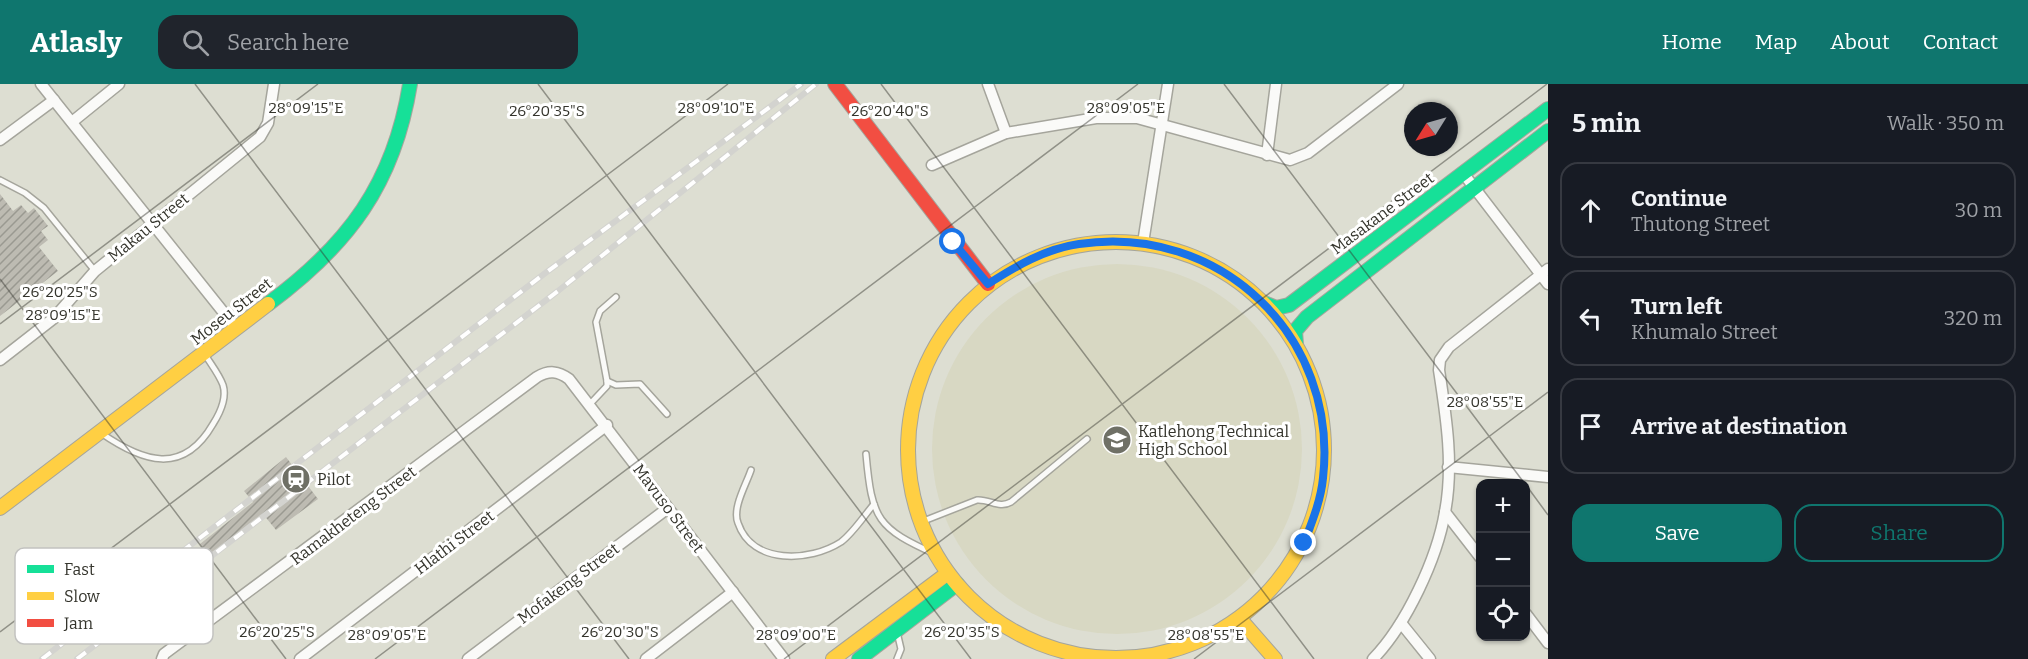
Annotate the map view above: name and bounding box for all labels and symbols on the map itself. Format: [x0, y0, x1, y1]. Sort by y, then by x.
text: 28°09'15"E [269, 99, 343, 117]
text: 28°09'10"E [678, 99, 754, 117]
text: 28°09'05"E [1087, 99, 1165, 117]
text: 26°20'35"S [509, 102, 585, 120]
text: 26°20'40"S [851, 102, 929, 120]
north arrow [1404, 102, 1458, 156]
street label: Masakane Street [1327, 168, 1438, 258]
street label: Makau Street [104, 189, 193, 266]
route start [939, 228, 965, 254]
street label: Moseu Street [187, 274, 276, 349]
text: 26°20'25"S [22, 283, 98, 301]
text: 28°09'15"E [26, 306, 100, 324]
text: 28°08'55"E [1447, 393, 1523, 411]
place label: Katlehong Technical High School [1138, 422, 1290, 459]
school or university icon: Katlehong Technical High School [1101, 424, 1133, 456]
street label: Mavuso Street [629, 460, 708, 556]
street label: Ramakheteng Street [287, 462, 420, 569]
station icon: Pilot [280, 463, 312, 495]
place label: Pilot [317, 470, 351, 489]
street label: Hlathi Street [411, 506, 498, 578]
route end [1290, 529, 1316, 555]
street label: Mofakeng Street [514, 539, 623, 628]
legend [15, 548, 213, 644]
text: Fast [64, 560, 95, 579]
text: Slow [64, 587, 100, 606]
text: Jam [63, 614, 93, 633]
text: 26°20'25"S [239, 623, 315, 641]
text: 26°20'30"S [581, 623, 659, 641]
text: 26°20'35"S [924, 623, 1000, 641]
text: 28°09'05"E [348, 626, 426, 644]
text: 28°09'00"E [756, 626, 836, 644]
text: 28°08'55"E [1168, 626, 1244, 644]

